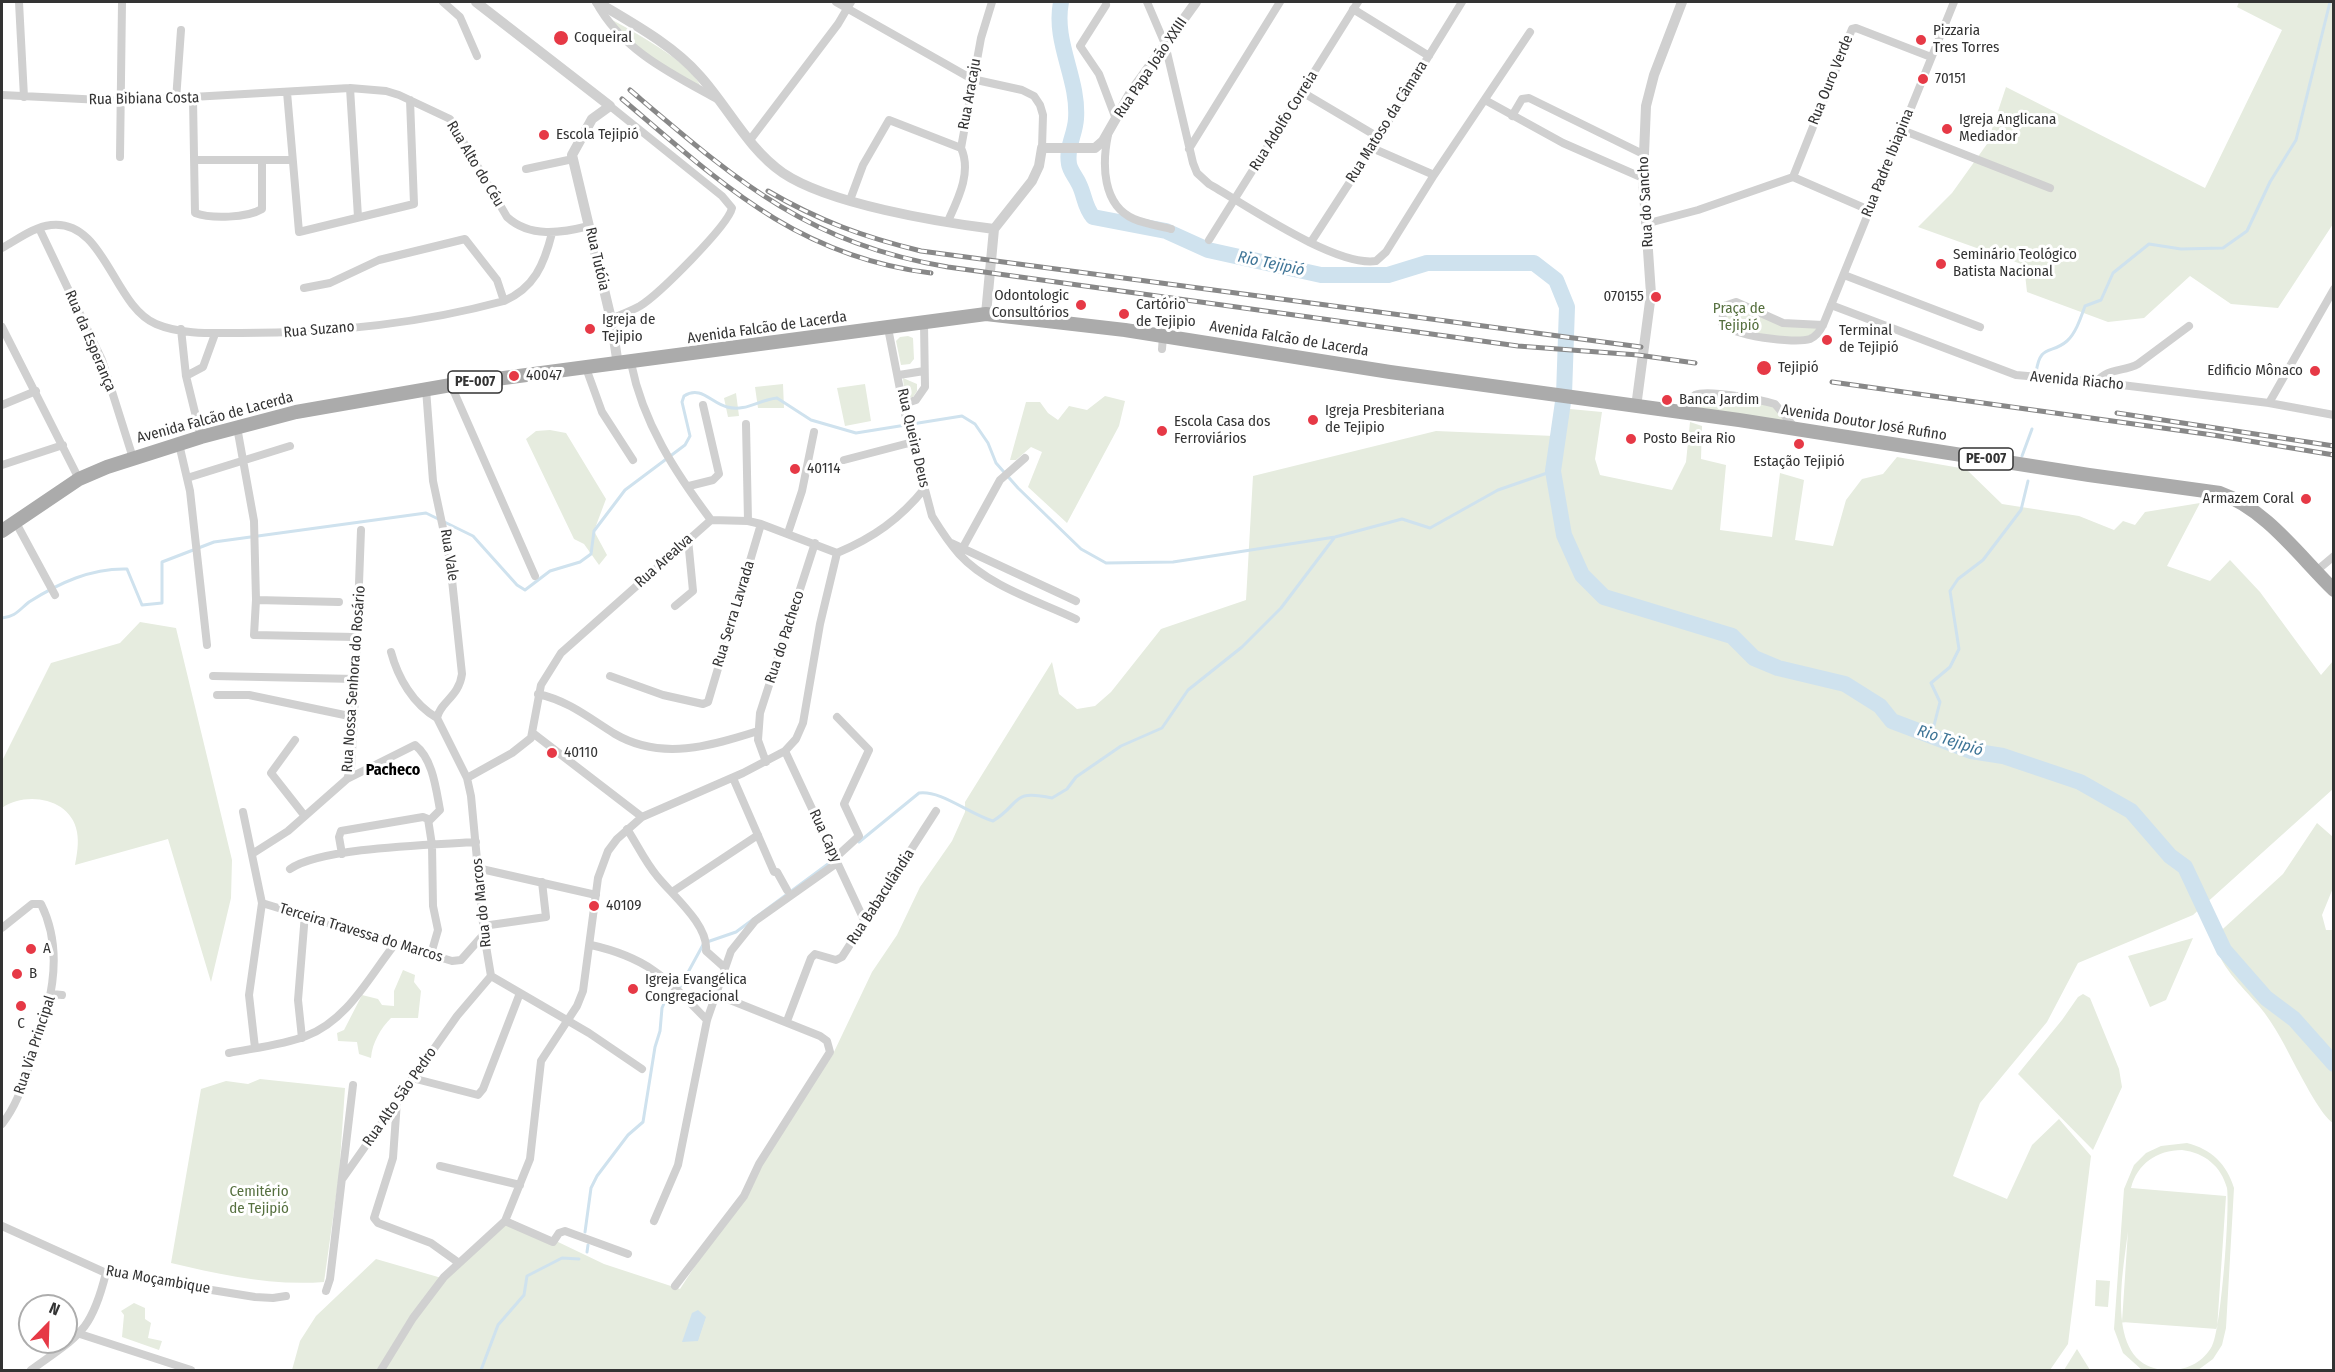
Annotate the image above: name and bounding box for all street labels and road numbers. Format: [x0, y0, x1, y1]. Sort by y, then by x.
street label: Rua Papa João XXIII [1111, 14, 1191, 122]
street label: Rua Ouro Verde [1805, 32, 1857, 128]
street label: Rua Aracaju [955, 57, 985, 131]
street label: Rua Matoso da Câmara [1342, 58, 1432, 186]
street label: Rua Adolfo Correia [1246, 68, 1322, 174]
street label: Rua Bibiana Costa [89, 89, 199, 109]
street label: Rua Padre Ibiapina [1858, 106, 1918, 220]
street label: Rua Alto do Céu [442, 118, 508, 210]
street label: Rua do Sancho [1635, 156, 1657, 248]
street label: Rua Tutóia [581, 225, 613, 293]
street label: Rua da Esperança [61, 288, 119, 394]
street label: Avenida Falcão de Lacerda [686, 308, 848, 348]
street label: Rua Suzano [283, 318, 355, 342]
street label: Avenida Falcão de Lacerda [1208, 318, 1370, 360]
street label: Avenida Riacho [2029, 368, 2125, 394]
road number: PE-007 [448, 371, 502, 393]
street label: Rua Queira Deus [893, 387, 933, 489]
street label: Avenida Falcão de Lacerda [135, 388, 295, 448]
street label: Avenida Doutor José Rufino [1780, 401, 1948, 445]
road number: PE-007 [1959, 448, 2013, 470]
street label: Rua Vale [436, 528, 462, 582]
street label: Rua Arealva [631, 530, 697, 592]
street label: Rua Serra Lavrada [709, 559, 759, 669]
street label: Rua Nossa Senhora do Rosário [338, 585, 370, 773]
street label: Rua do Pacheco [762, 588, 808, 686]
street label: Rua Capy [805, 807, 845, 865]
street label: Rua Babaculândia [843, 846, 919, 948]
street label: Rua do Marcos [468, 857, 496, 949]
street label: Terceira Travessa do Marcos [277, 900, 445, 966]
street label: Rua Via Principal [11, 993, 59, 1097]
street label: Rua Alto São Pedro [359, 1044, 441, 1150]
street label: Rua Moçambique [104, 1262, 212, 1298]

